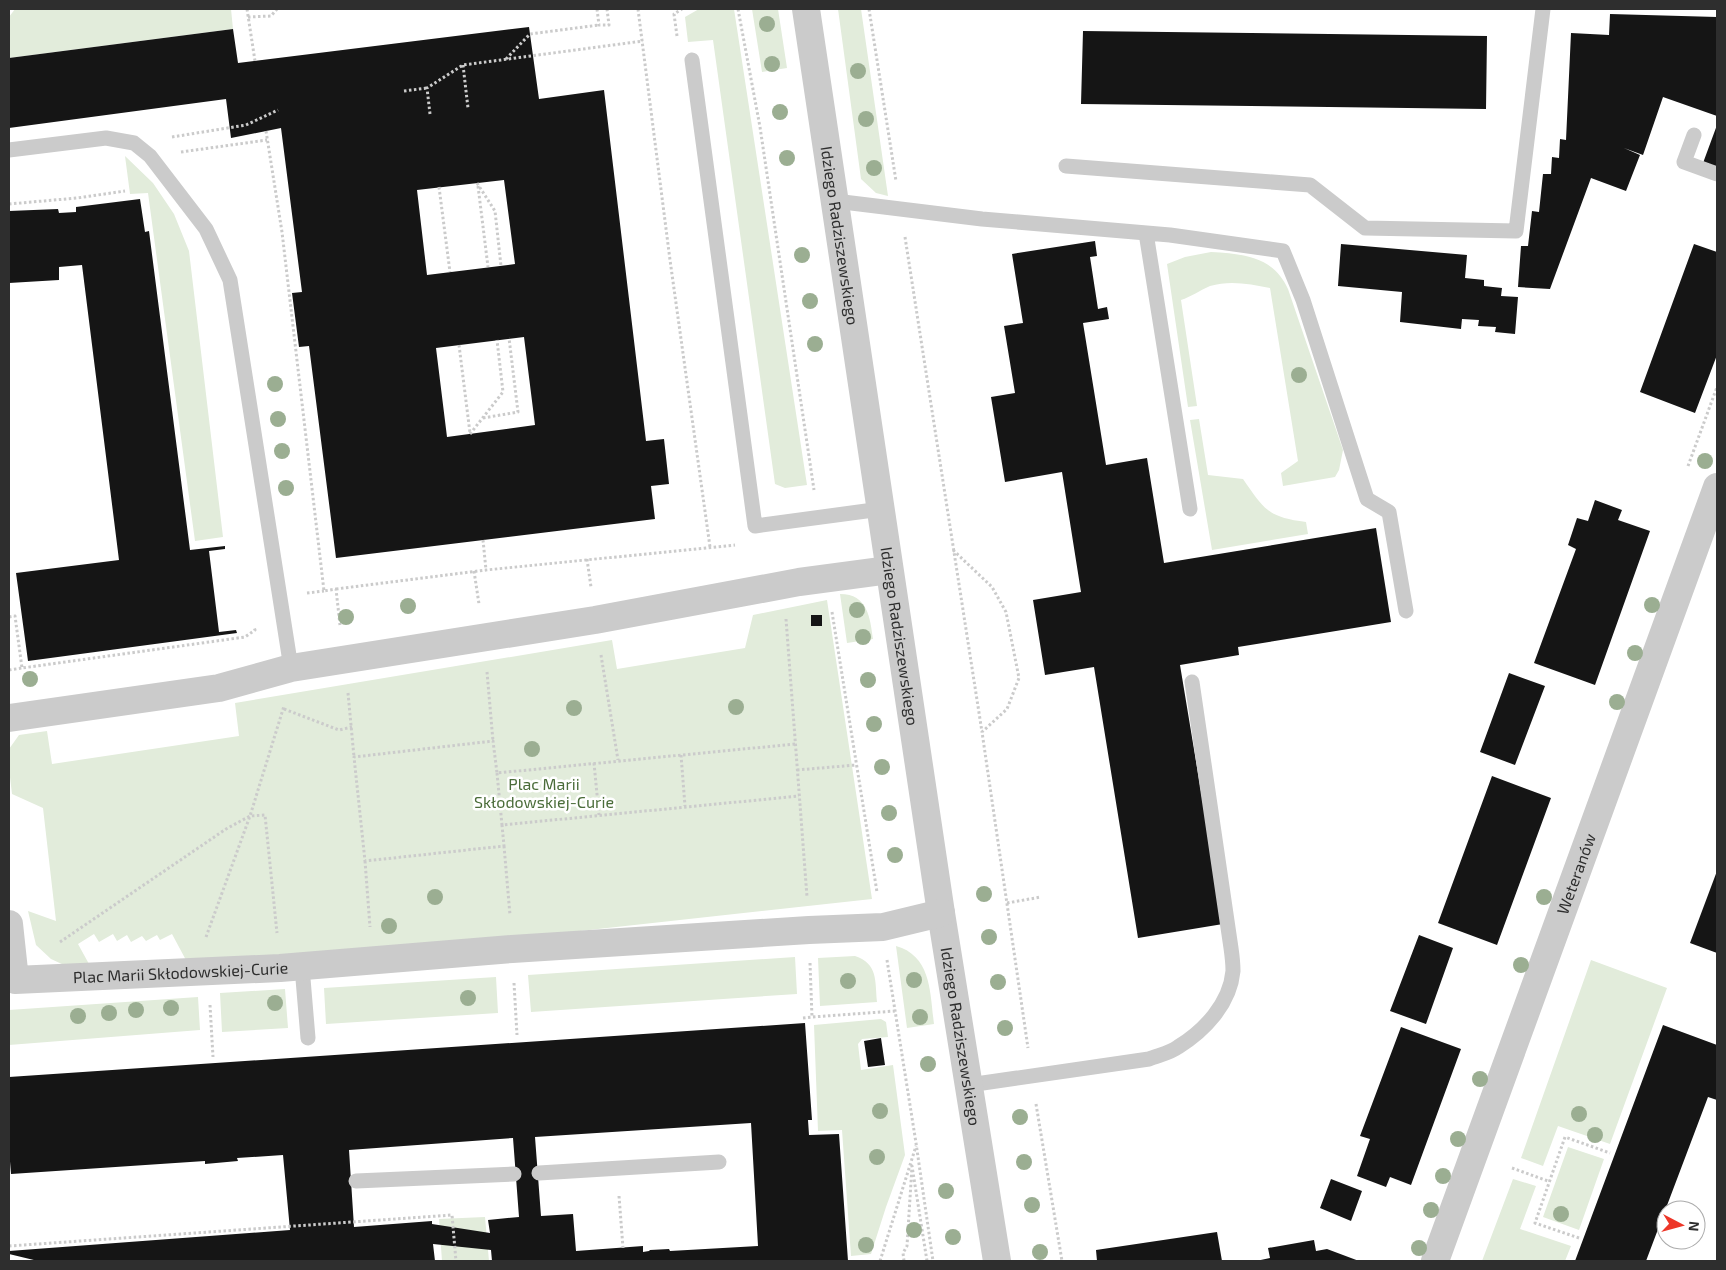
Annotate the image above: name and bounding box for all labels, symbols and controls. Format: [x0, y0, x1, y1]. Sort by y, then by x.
street label: Idziego Radziszewskiego [818, 145, 863, 326]
street label: Idziego Radziszewskiego [877, 545, 923, 727]
park label: Plac Marii Skłodowskiej-Curie [474, 774, 614, 812]
street label: Weteranów [1552, 831, 1599, 917]
street label: Idziego Radziszewskiego [938, 946, 985, 1127]
street label: Plac Marii Skłodowskiej-Curie [72, 957, 289, 986]
north arrow [1656, 1200, 1706, 1250]
text: N [1685, 1220, 1703, 1232]

